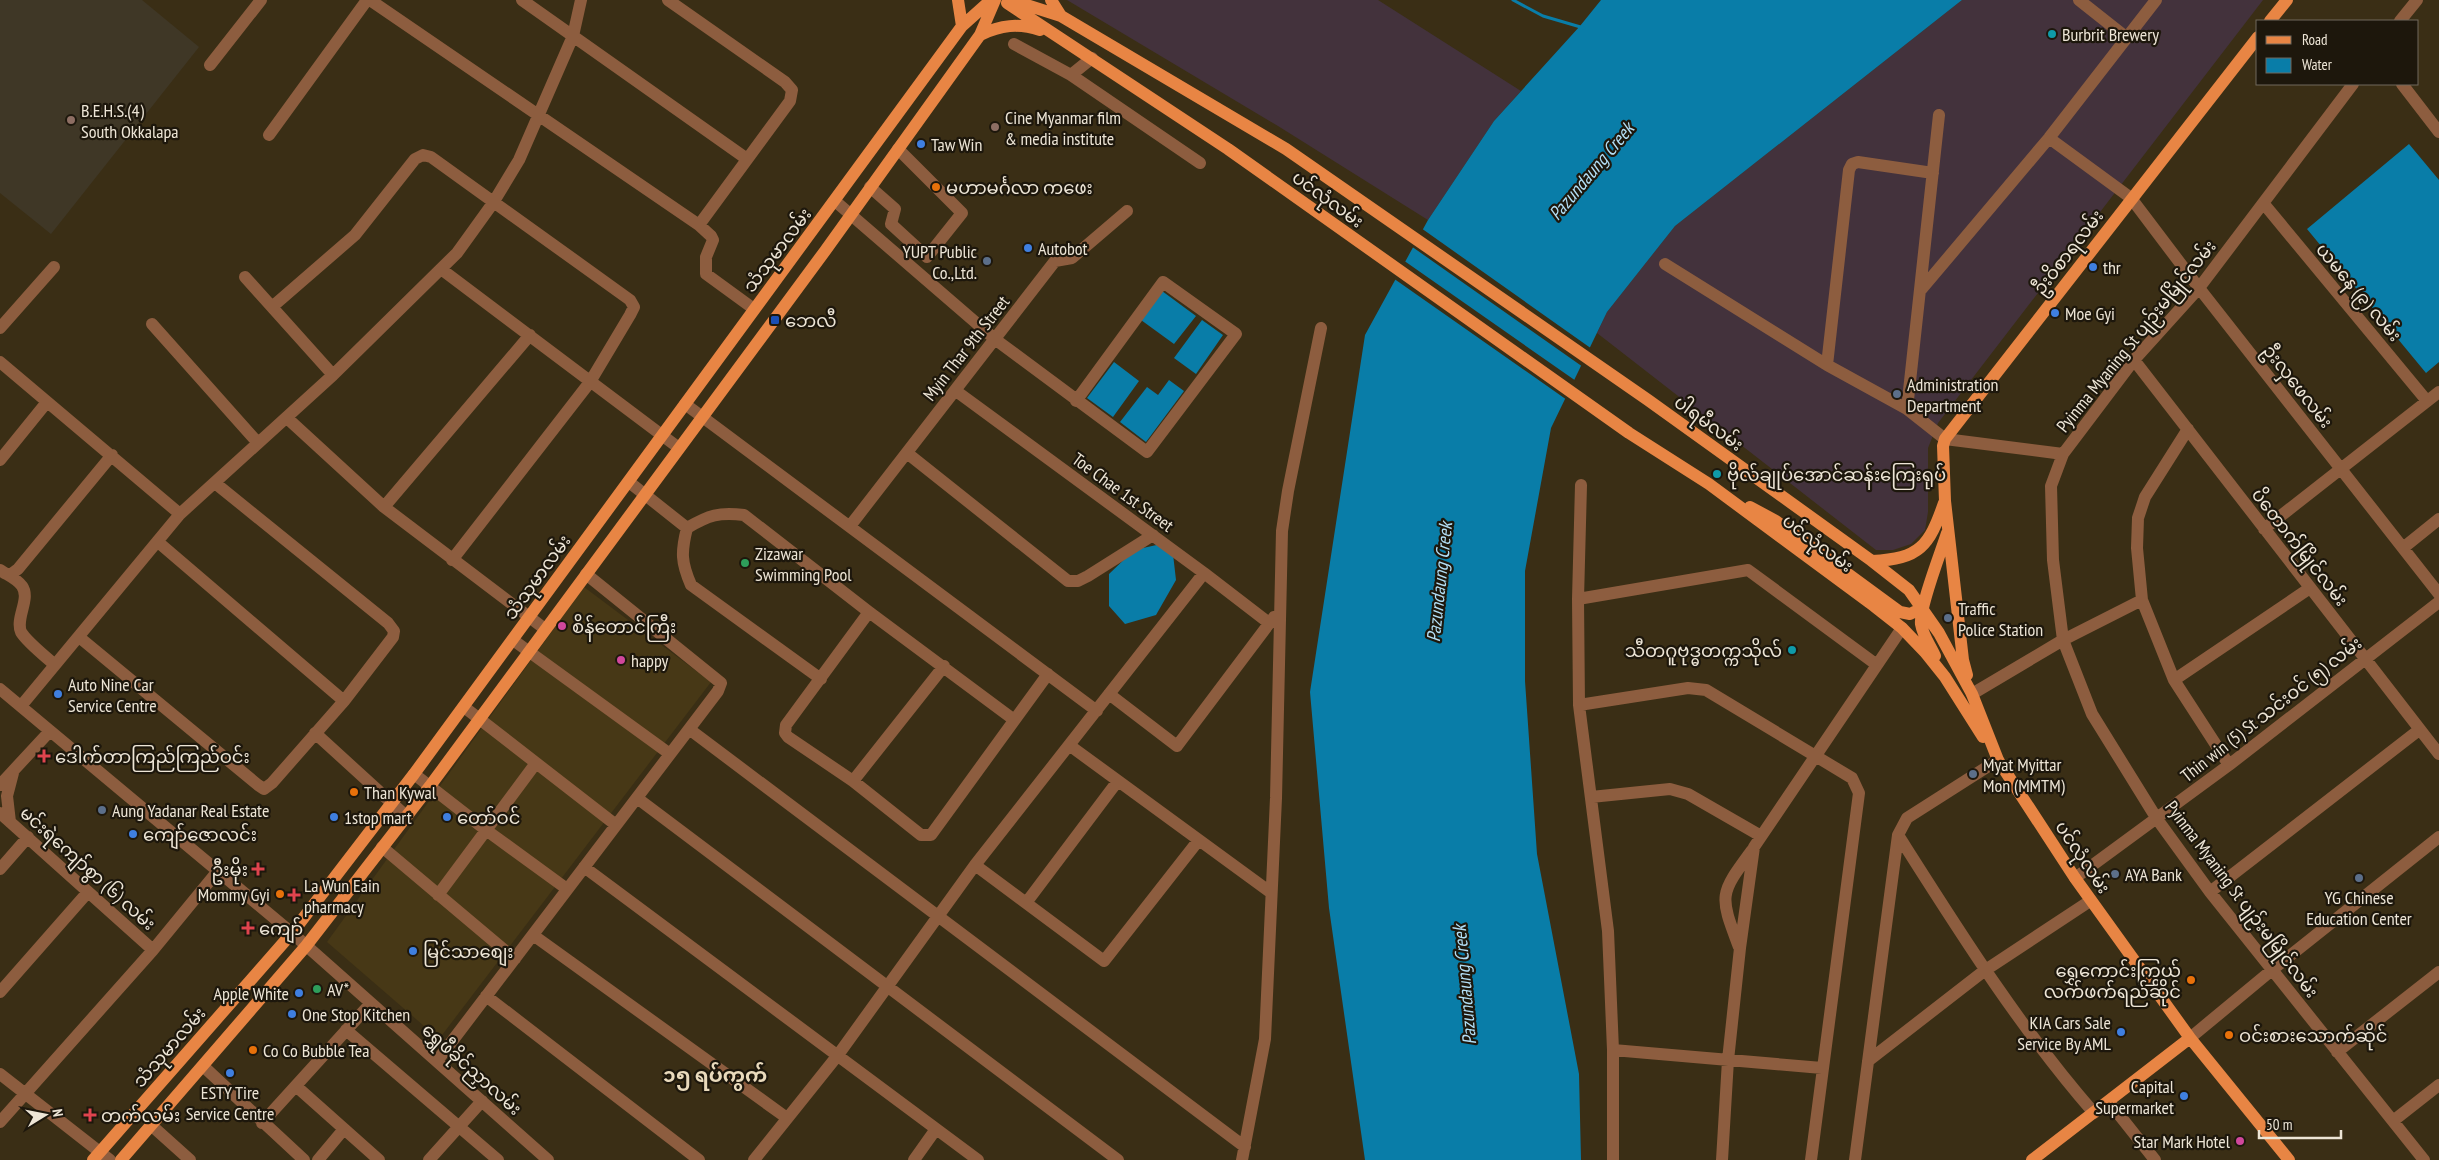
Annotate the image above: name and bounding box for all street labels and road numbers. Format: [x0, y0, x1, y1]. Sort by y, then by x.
street label: ပင်လုံလမ်း [1285, 165, 1369, 236]
street label: သံသုမာလမ်း [737, 203, 819, 299]
street label: ဦးဝိစာရလမ်း [2026, 204, 2112, 302]
street label: Pyinma Myaning St ပျဉ်းမမြိုင်လမ်း [2050, 234, 2224, 439]
street label: ယမနေ (၉) လမ်း [2308, 237, 2408, 348]
street label: Myin Thar 9th Street [918, 291, 1014, 405]
street label: ဦးလှဖေလမ်း [2255, 339, 2339, 435]
street label: ပါရမီလမ်း [1667, 389, 1749, 459]
street label: Toe Chae 1st Street [1068, 447, 1178, 537]
street label: ပိတောက်မြိုင်လမ်း [2244, 482, 2355, 613]
street label: ပင်လုံလမ်း [1776, 508, 1859, 580]
street label: သံသုမာလမ်း [498, 529, 579, 626]
street label: Thin win (5) St သင်းဝင် (၅) လမ်း [2175, 630, 2369, 790]
street label: Pyinma Myaning St ပျဉ်းမမြိုင်လမ်း [2157, 795, 2325, 1005]
street label: မင်းရဲကျော်စွာ (၆) လမ်း [13, 800, 161, 938]
street label: ပင်လုံလမ်း [2047, 816, 2117, 900]
street label: သံသုမာလမ်း [127, 1001, 213, 1095]
street label: ရွှေဖီခိုင်ညှာလမ်း [415, 1017, 528, 1123]

